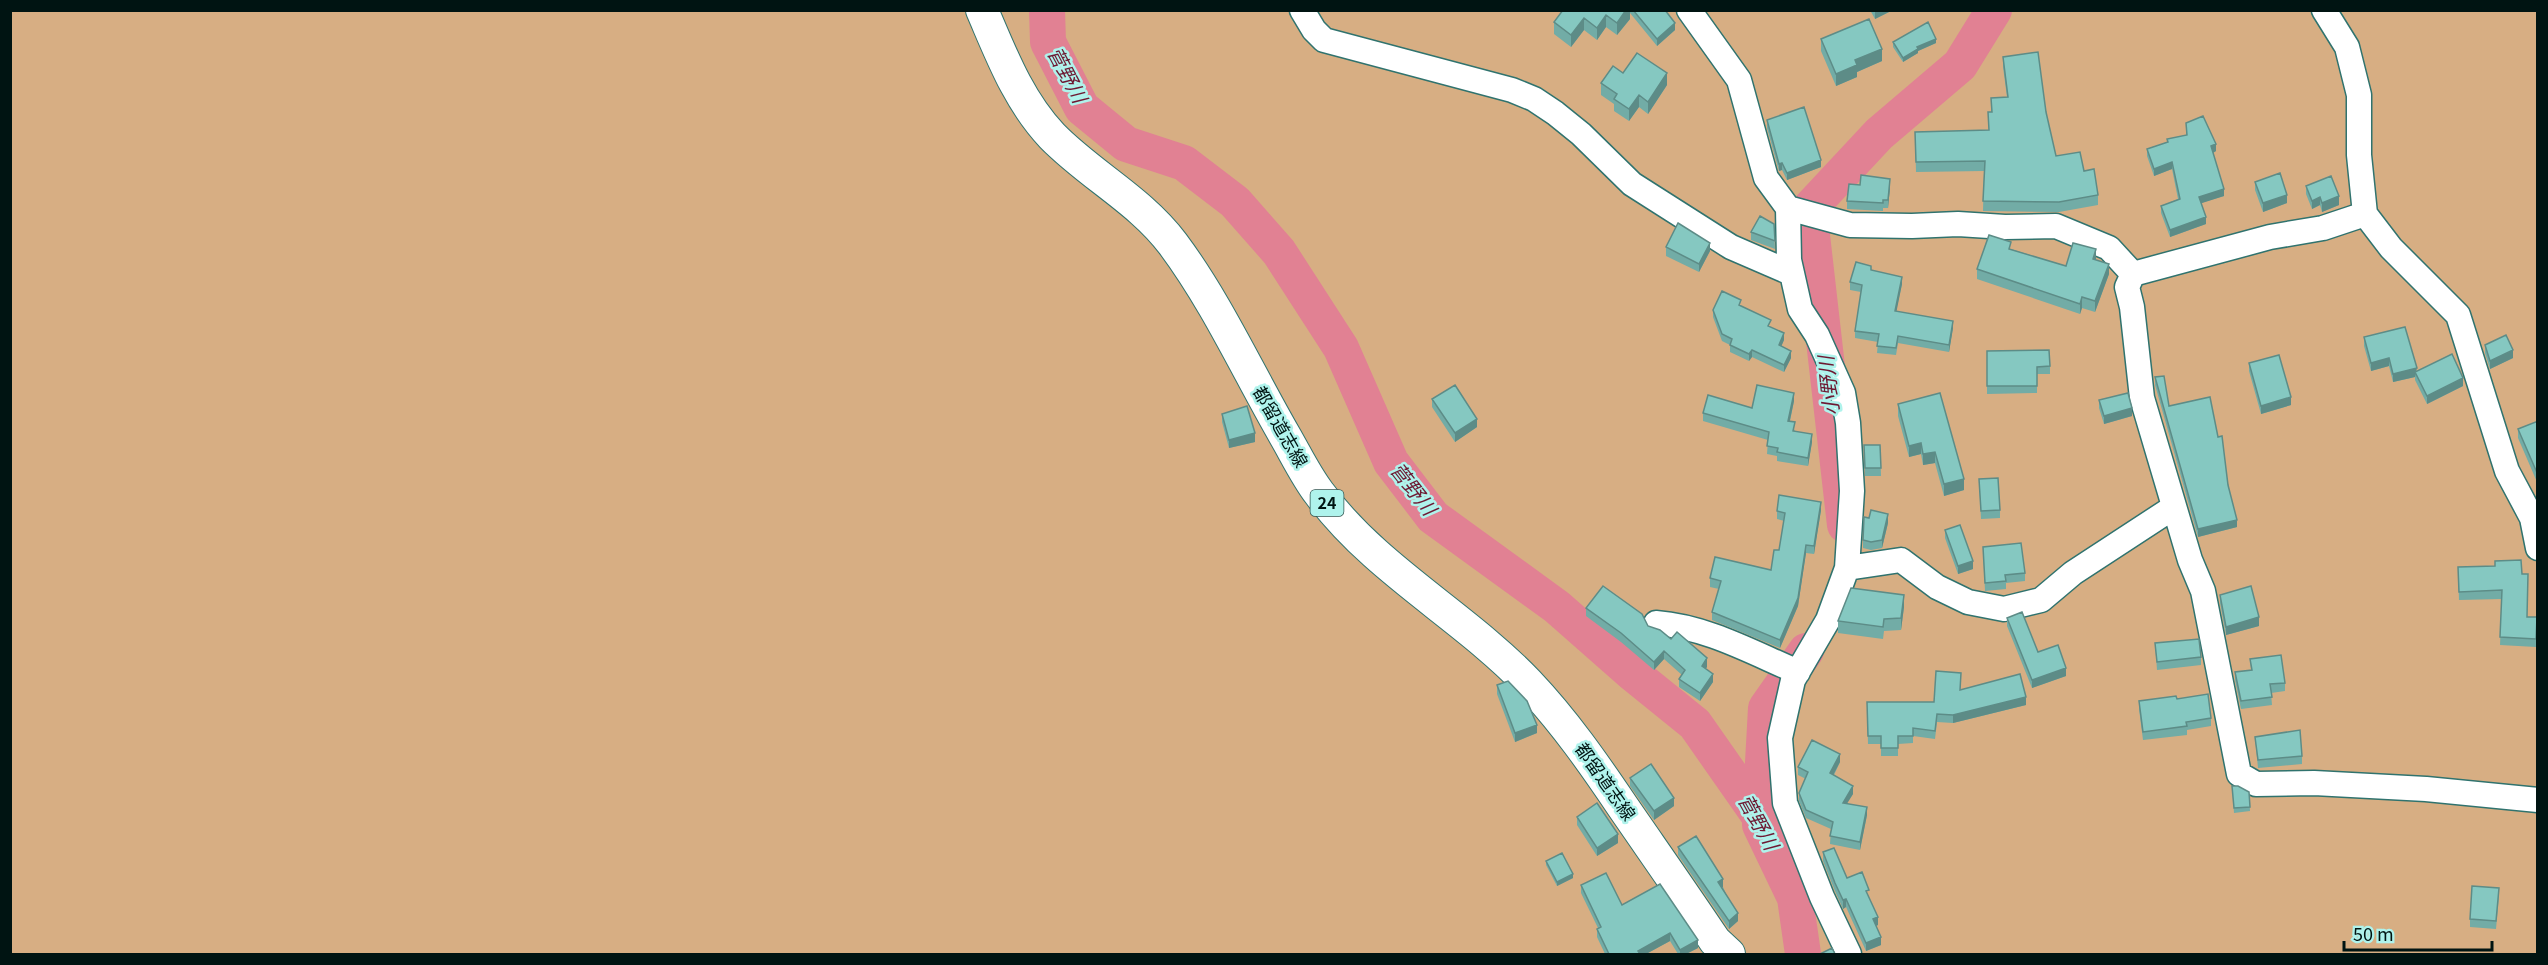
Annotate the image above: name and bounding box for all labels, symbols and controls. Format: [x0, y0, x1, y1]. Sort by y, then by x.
water label: 菅野川 [1041, 41, 1096, 109]
water label: 小野川 [1810, 353, 1845, 418]
street label: 都留道志線 [1248, 381, 1315, 471]
water label: 菅野川 [1384, 456, 1445, 522]
road number: 24 [1310, 490, 1344, 516]
street label: 都留道志線 [1570, 737, 1643, 825]
water label: 菅野川 [1732, 788, 1788, 856]
scale bar [2344, 914, 2492, 952]
text: 50 m [2353, 920, 2394, 946]

